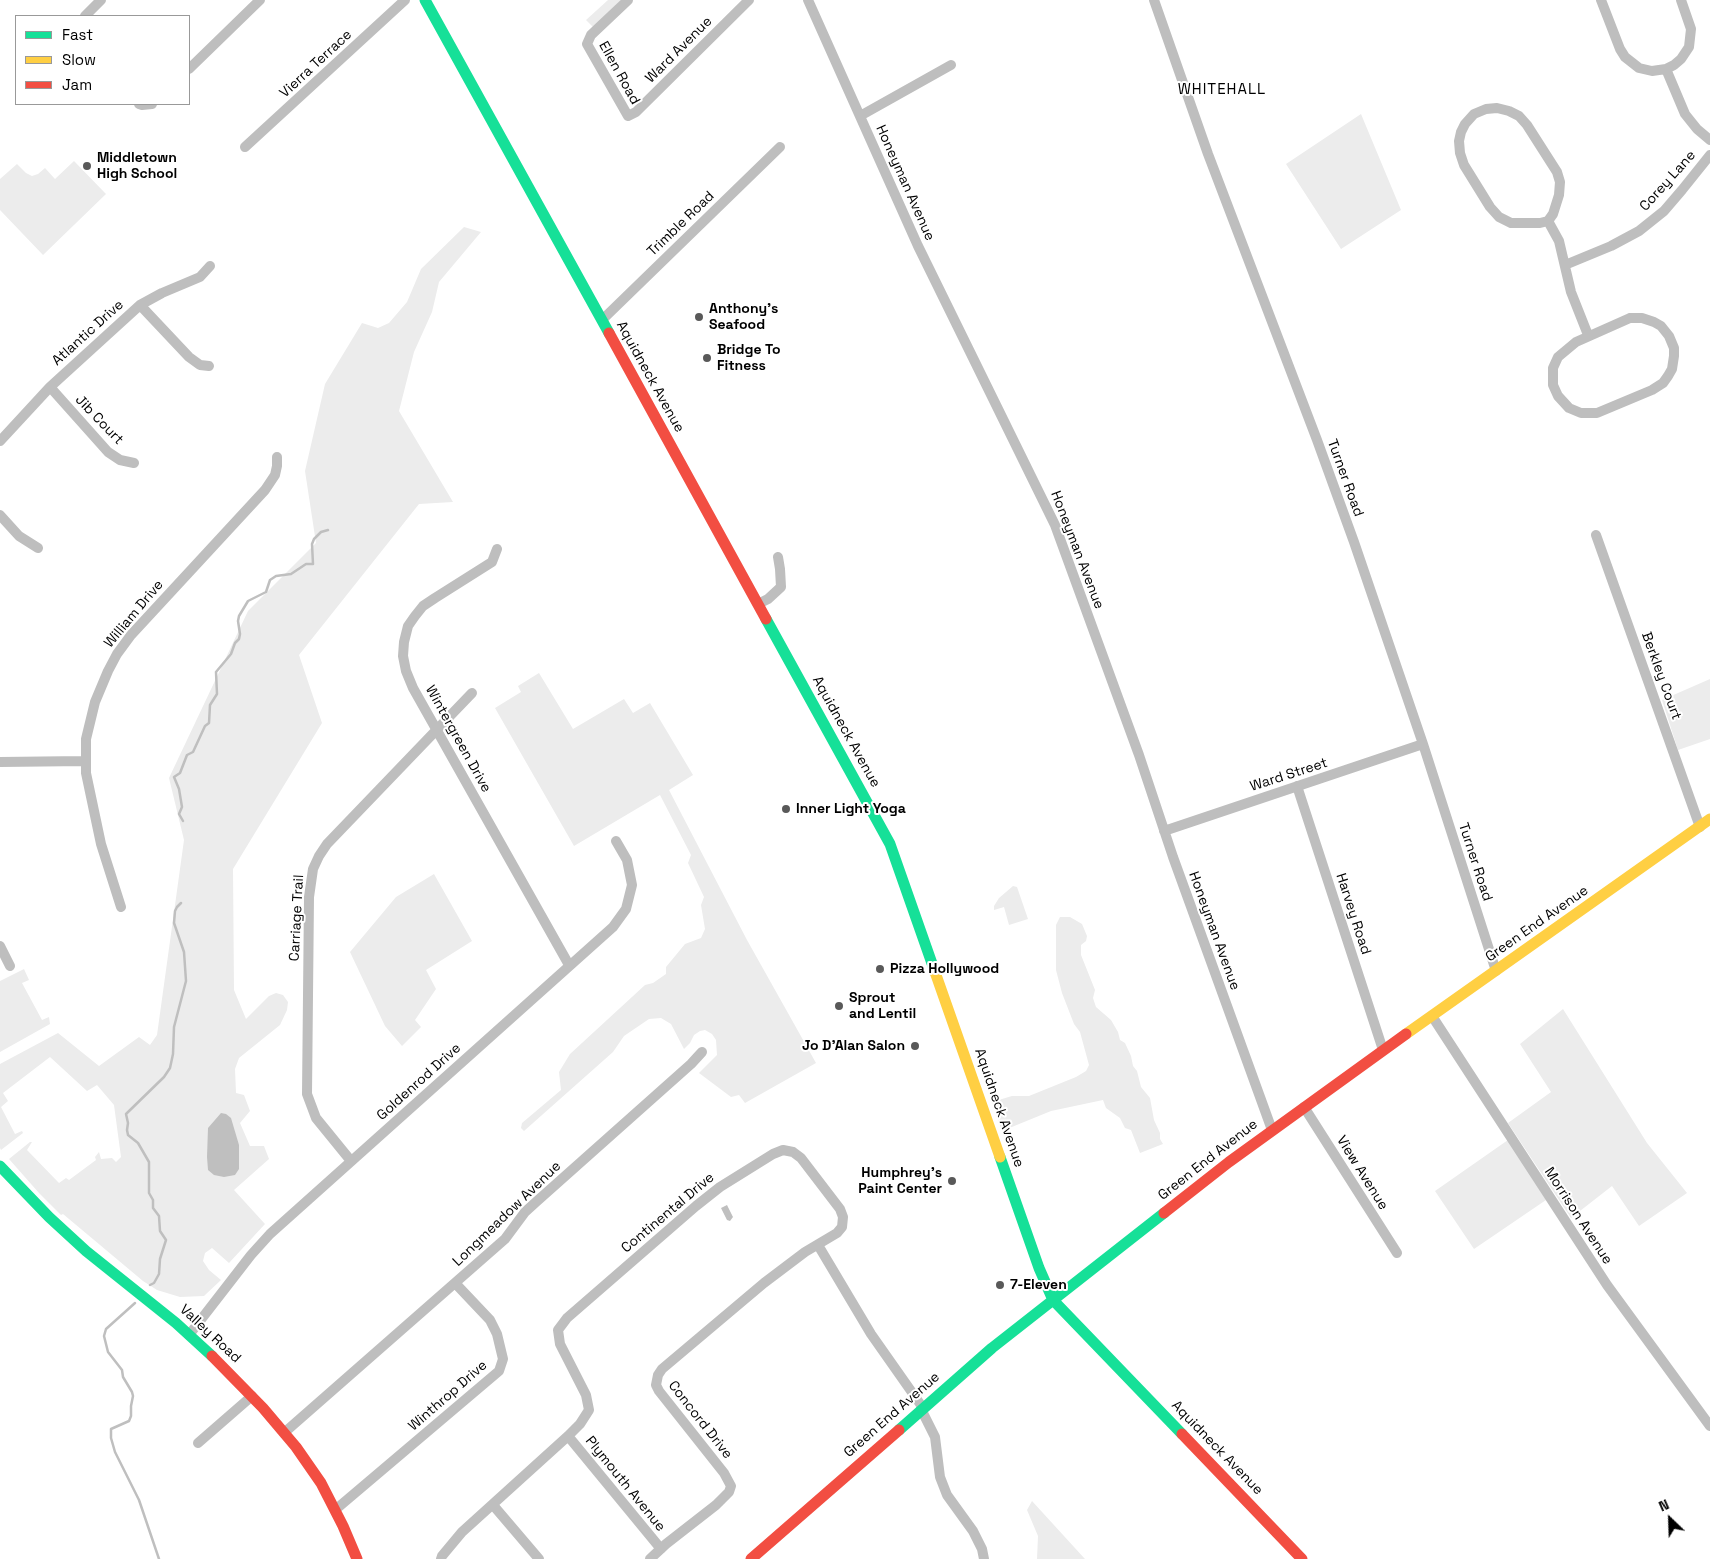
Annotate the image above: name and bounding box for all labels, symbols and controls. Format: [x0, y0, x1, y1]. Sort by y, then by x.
street label: Ward Avenue [642, 13, 716, 87]
legend [15, 15, 190, 105]
text: Fast [62, 25, 93, 44]
street label: Vierra Terrace [277, 26, 355, 102]
street label: Ellen Road [595, 39, 643, 107]
text: Slow [62, 50, 96, 69]
text: Jam [62, 75, 92, 94]
district label: WHITEHALL [1177, 81, 1267, 99]
street label: Honeyman Avenue [872, 122, 938, 244]
street label: Corey Lane [1636, 147, 1700, 215]
place label: Middletown High School [97, 150, 177, 182]
marker: Middletown High School [81, 160, 93, 172]
street label: Trimble Road [644, 188, 718, 260]
street label: Atlantic Drive [49, 297, 127, 369]
place label: Anthony’s Seafood [709, 301, 778, 334]
marker: Anthony’s Seafood [693, 311, 705, 323]
street label: Aquidneck Avenue [612, 318, 688, 436]
place label: Bridge To Fitness [717, 342, 781, 374]
marker: Bridge To Fitness [701, 352, 713, 364]
street label: Jib Court [71, 392, 127, 448]
street label: Turner Road [1323, 437, 1367, 519]
street label: Honeyman Avenue [1047, 489, 1107, 611]
street label: William Drive [101, 577, 167, 651]
street label: Berkley Court [1637, 630, 1685, 722]
street label: Aquidneck Avenue [808, 673, 884, 791]
street label: Wintergreen Drive [422, 683, 494, 795]
street label: Ward Street [1248, 755, 1330, 795]
place label: Inner Light Yoga [796, 801, 906, 817]
marker: Inner Light Yoga [780, 803, 792, 815]
street label: Turner Road [1454, 821, 1496, 903]
street label: Honeyman Avenue [1185, 869, 1243, 993]
street label: Harvey Road [1332, 871, 1374, 957]
street label: Carriage Trail [286, 874, 308, 962]
street label: Green End Avenue [1482, 882, 1592, 966]
place label: Pizza Hollywood [890, 961, 999, 977]
marker: Pizza Hollywood [874, 963, 886, 975]
place label: Sprout and Lentil [849, 990, 916, 1022]
marker: Sprout and Lentil [833, 1000, 845, 1012]
place label: Jo D'Alan Salon [802, 1038, 905, 1054]
street label: Goldenrod Drive [374, 1040, 464, 1124]
marker: Jo D'Alan Salon [909, 1040, 921, 1052]
street label: Aquidneck Avenue [971, 1046, 1027, 1170]
street label: Green End Avenue [1155, 1116, 1261, 1204]
street label: View Avenue [1332, 1133, 1392, 1213]
street label: Longmeadow Avenue [449, 1158, 565, 1270]
street label: Morrison Avenue [1540, 1164, 1616, 1268]
place label: Humphrey's Paint Center [858, 1165, 942, 1198]
street label: Continental Drive [618, 1169, 718, 1257]
marker: Humphrey's Paint Center [946, 1175, 958, 1187]
place label: 7-Eleven [1010, 1277, 1067, 1293]
marker: 7-Eleven [994, 1279, 1006, 1291]
street label: Valley Road [176, 1301, 244, 1367]
street label: Winthrop Drive [405, 1357, 491, 1435]
street label: Green End Avenue [841, 1369, 943, 1461]
street label: Concord Drive [664, 1378, 736, 1462]
street label: Aquidneck Avenue [1168, 1397, 1266, 1499]
street label: Plymouth Avenue [581, 1433, 669, 1535]
north arrow [1645, 1494, 1695, 1544]
text: N [1656, 1495, 1672, 1515]

